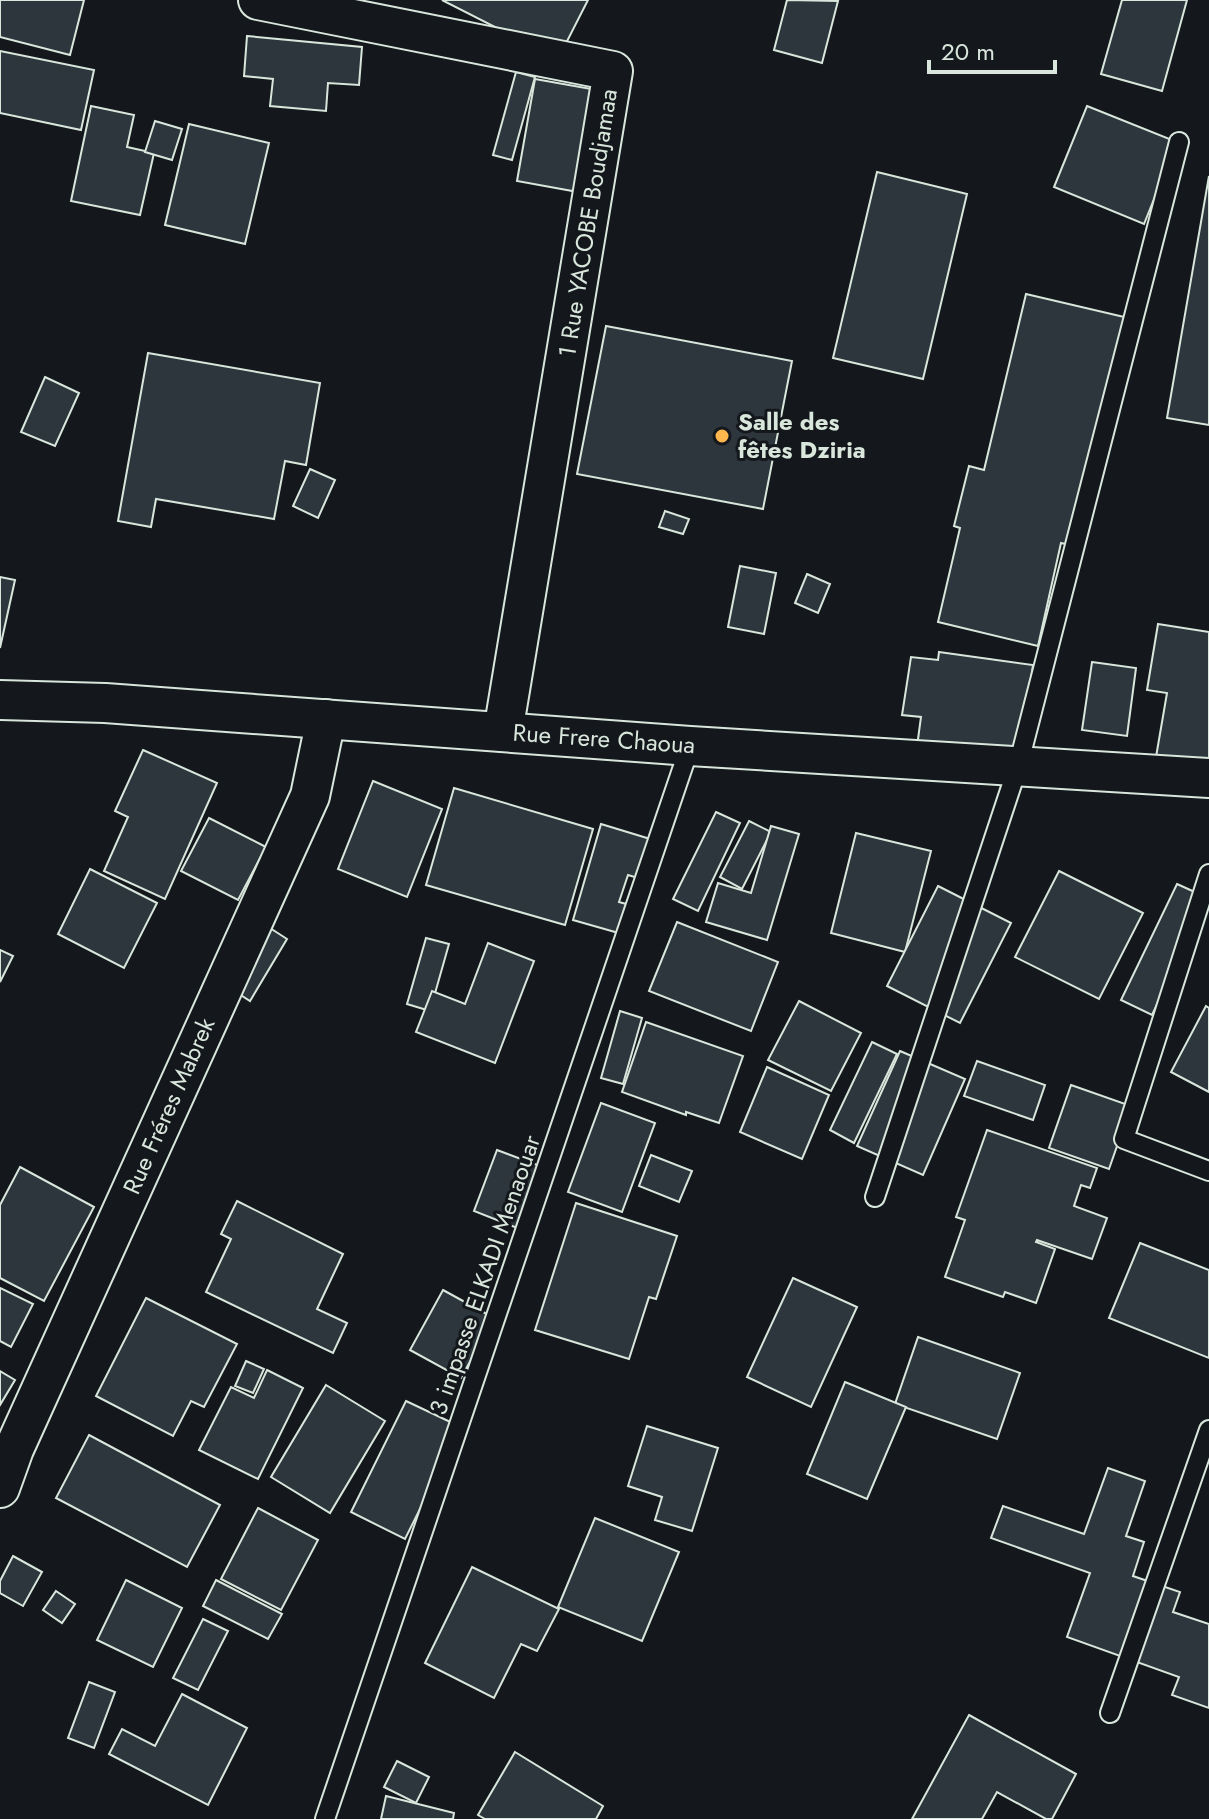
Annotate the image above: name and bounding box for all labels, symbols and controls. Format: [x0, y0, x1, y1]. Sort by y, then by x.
scale bar [929, 24, 1055, 74]
text: 20 m [941, 34, 995, 69]
street label: 1 Rue YACOBE Boudjamaa [549, 86, 626, 360]
place label: Salle des fêtes Dziria [738, 404, 866, 467]
marker: Salle des fêtes Dziria [713, 427, 731, 445]
street label: Rue Frere Chaoua [512, 715, 696, 762]
street label: Rue Fréres Mabrek [114, 1012, 223, 1200]
street label: 3 impasse ELKADI Menaouar [420, 1130, 549, 1419]

